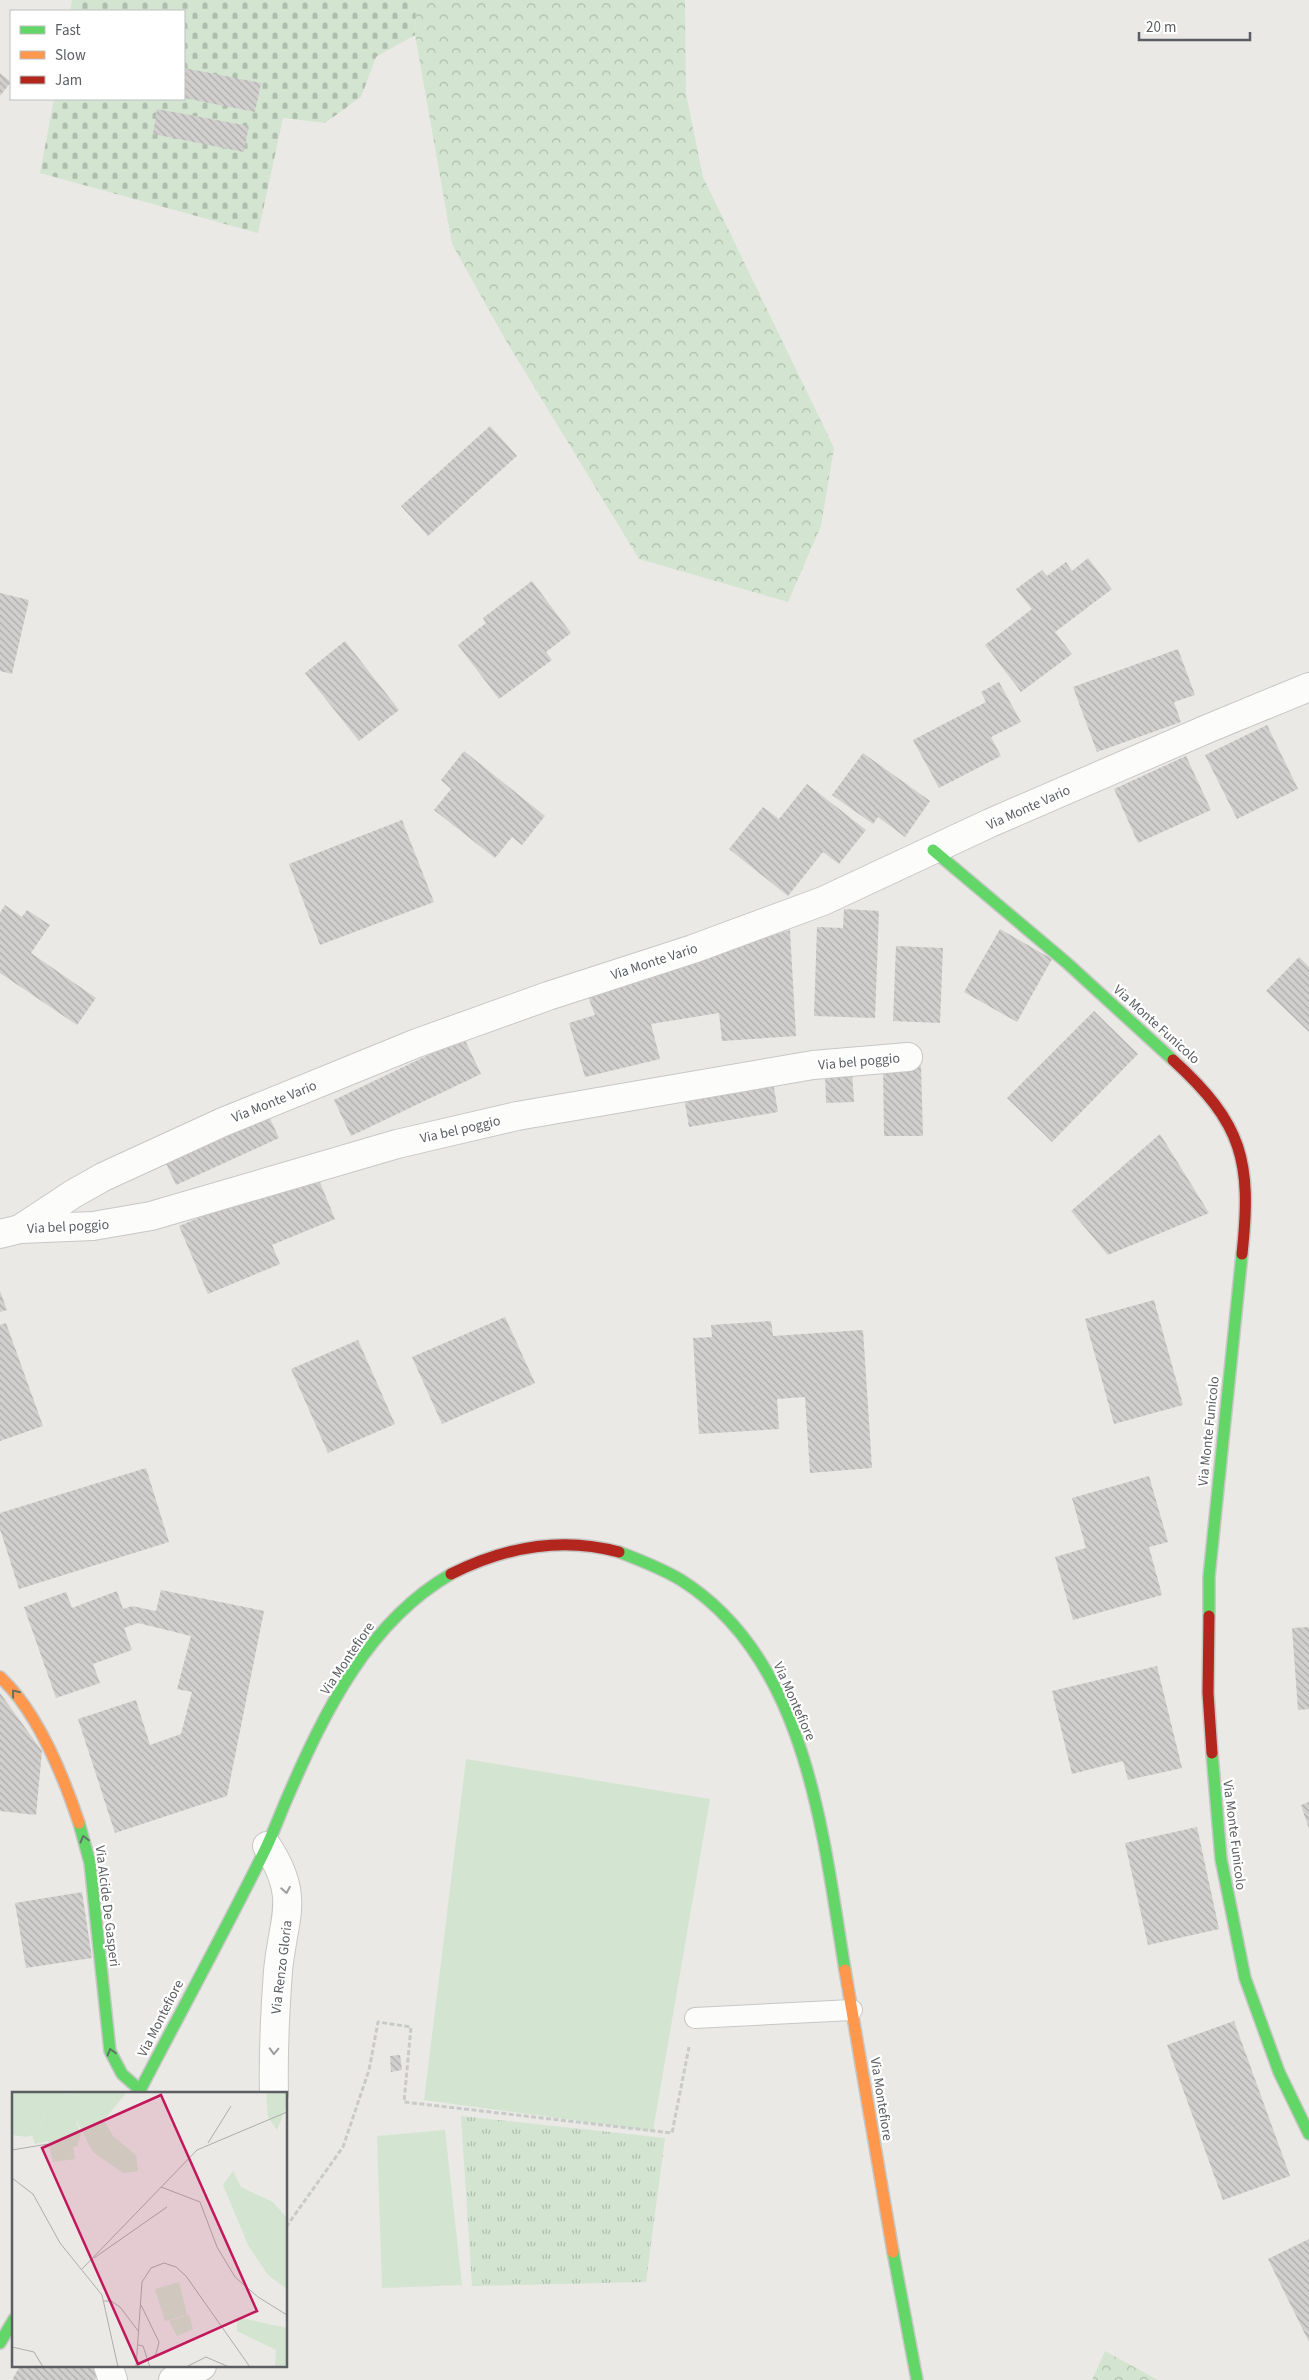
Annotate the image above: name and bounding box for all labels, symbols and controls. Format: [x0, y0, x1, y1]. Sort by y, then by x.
legend [10, 10, 185, 100]
scale bar [1139, 10, 1250, 42]
text: 20 m [1146, 17, 1176, 38]
text: Fast [55, 20, 81, 41]
text: Slow [55, 45, 86, 66]
text: Jam [55, 70, 82, 91]
street label: Via Monte Vario [983, 780, 1074, 835]
street label: Via Monte Vario [608, 939, 700, 985]
street label: Via Monte Funicolo [1109, 980, 1204, 1069]
street label: Via bel poggio [817, 1048, 901, 1076]
street label: Via Monte Vario [229, 1076, 320, 1128]
street label: Via bel poggio [418, 1111, 502, 1149]
street label: Via bel poggio [27, 1215, 110, 1239]
street label: Via Monte Funicolo [1193, 1375, 1225, 1487]
street label: Via Montefiore [316, 1618, 380, 1699]
street label: Via Montefiore [768, 1659, 820, 1744]
one-way arrow [12, 1689, 21, 1698]
street label: Via Monte Funicolo [1217, 1779, 1251, 1891]
one-way arrow [79, 1834, 90, 1843]
street label: Via Alcide De Gasperi [90, 1844, 124, 1968]
one-way arrow [280, 1886, 290, 1895]
street label: Via Renzo Gloria [266, 1919, 298, 2015]
street label: Via Montefiore [133, 1976, 189, 2060]
one-way arrow [107, 2048, 117, 2056]
one-way arrow [269, 2048, 279, 2056]
street label: Via Montefiore [865, 2056, 897, 2142]
inset map [12, 2092, 288, 2368]

